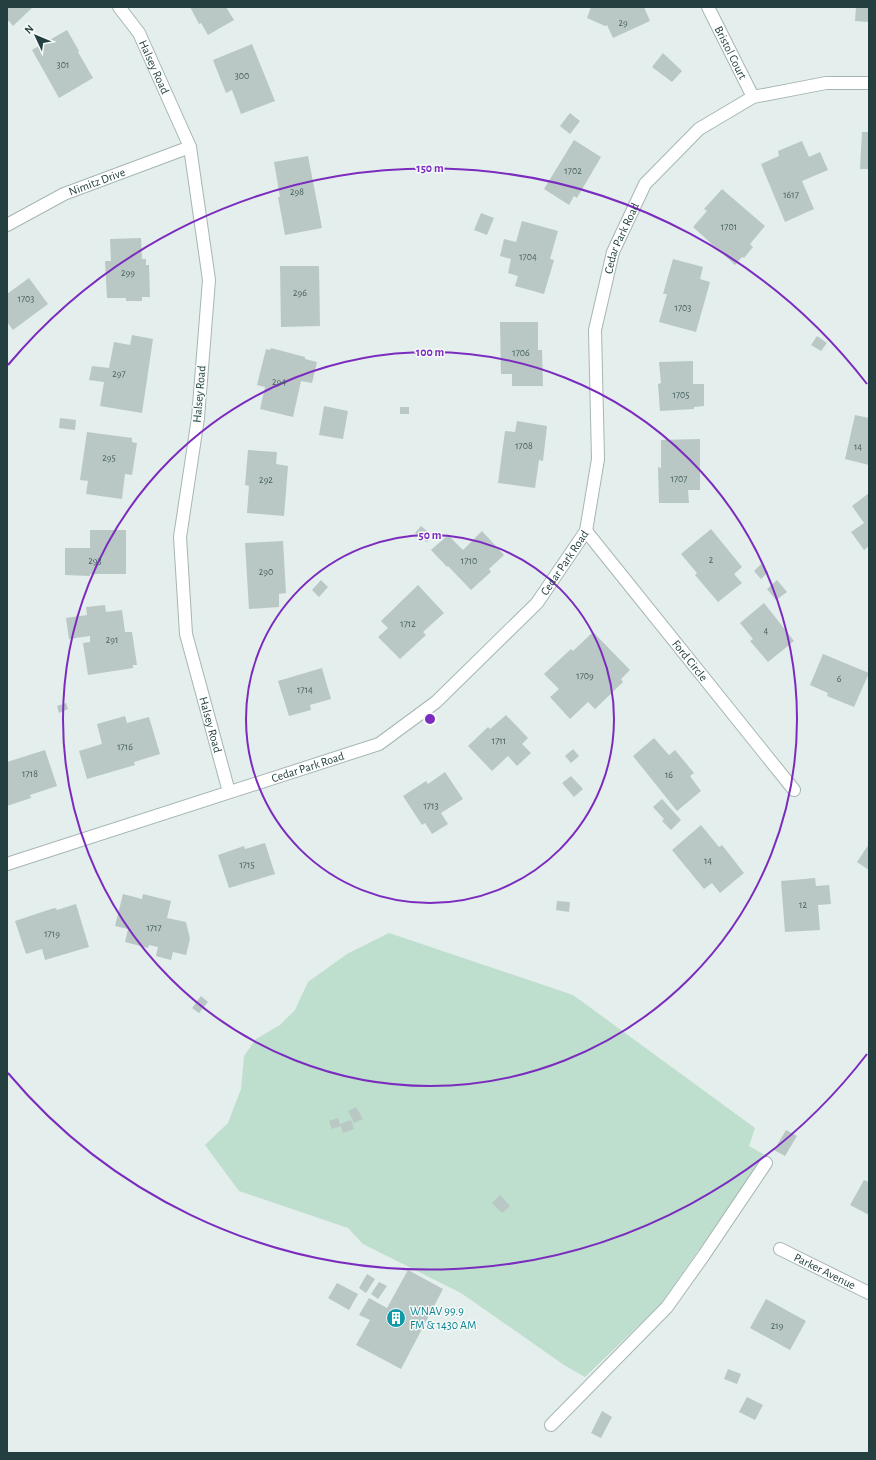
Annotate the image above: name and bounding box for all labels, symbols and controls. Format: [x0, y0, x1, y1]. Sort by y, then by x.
north arrow [16, 16, 56, 56]
house number: 29 [618, 18, 628, 28]
text: N [23, 23, 36, 36]
street label: Bristol Court [713, 24, 749, 81]
street label: Halsey Road [137, 38, 171, 96]
house number: 301 [57, 60, 69, 70]
house number: 300 [235, 71, 249, 81]
text: 150 m [416, 162, 444, 174]
street label: Nimitz Drive [67, 166, 127, 198]
house number: 1702 [564, 166, 582, 176]
house number: 298 [290, 187, 304, 197]
house number: 1617 [783, 190, 799, 200]
street label: Cedar Park Road [602, 201, 641, 275]
house number: 1701 [721, 222, 737, 232]
house number: 1704 [519, 252, 537, 262]
house number: 299 [121, 268, 135, 278]
house number: 296 [293, 288, 307, 298]
house number: 1703 [17, 294, 35, 304]
house number: 1703 [674, 303, 692, 313]
text: 100 m [416, 346, 444, 358]
house number: 1706 [512, 348, 530, 358]
street label: Halsey Road [191, 365, 208, 423]
house number: 297 [112, 369, 126, 379]
house number: 294 [272, 377, 286, 387]
house number: 1705 [672, 390, 690, 400]
house number: 1708 [515, 441, 533, 451]
house number: 14 [854, 442, 862, 452]
house number: 295 [102, 453, 116, 463]
house number: 1707 [670, 474, 688, 484]
house number: 292 [259, 475, 273, 485]
street label: Cedar Park Road [538, 528, 591, 597]
text: 50 m [419, 529, 442, 541]
house number: 2 [709, 555, 714, 565]
house number: 293 [88, 556, 102, 566]
house number: 1710 [461, 556, 477, 566]
house number: 290 [259, 567, 273, 577]
house number: 1712 [400, 619, 416, 629]
house number: 4 [764, 626, 769, 636]
house number: 291 [106, 635, 118, 645]
street label: Ford Circle [670, 638, 710, 683]
house number: 1709 [576, 671, 594, 681]
house number: 6 [837, 674, 842, 684]
house number: 1714 [297, 685, 313, 695]
street label: Halsey Road [197, 695, 224, 754]
centre of rings [423, 712, 437, 726]
house number: 1711 [492, 736, 506, 746]
house number: 1716 [117, 742, 133, 752]
street label: Cedar Park Road [270, 750, 346, 784]
house number: 1718 [22, 769, 38, 779]
house number: 16 [665, 770, 673, 780]
house number: 1713 [423, 801, 439, 811]
house number: 14 [704, 856, 712, 866]
house number: 1715 [239, 860, 255, 870]
house number: 12 [799, 900, 807, 910]
house number: 1717 [146, 923, 162, 933]
house number: 1719 [44, 929, 60, 939]
street label: Parker Avenue [792, 1251, 858, 1291]
place label: WNAV 99.9 FM & 1430 AM [410, 1305, 476, 1331]
building icon: WNAV 99.9 FM & 1430 AM [385, 1307, 407, 1329]
house number: 219 [771, 1321, 784, 1331]

